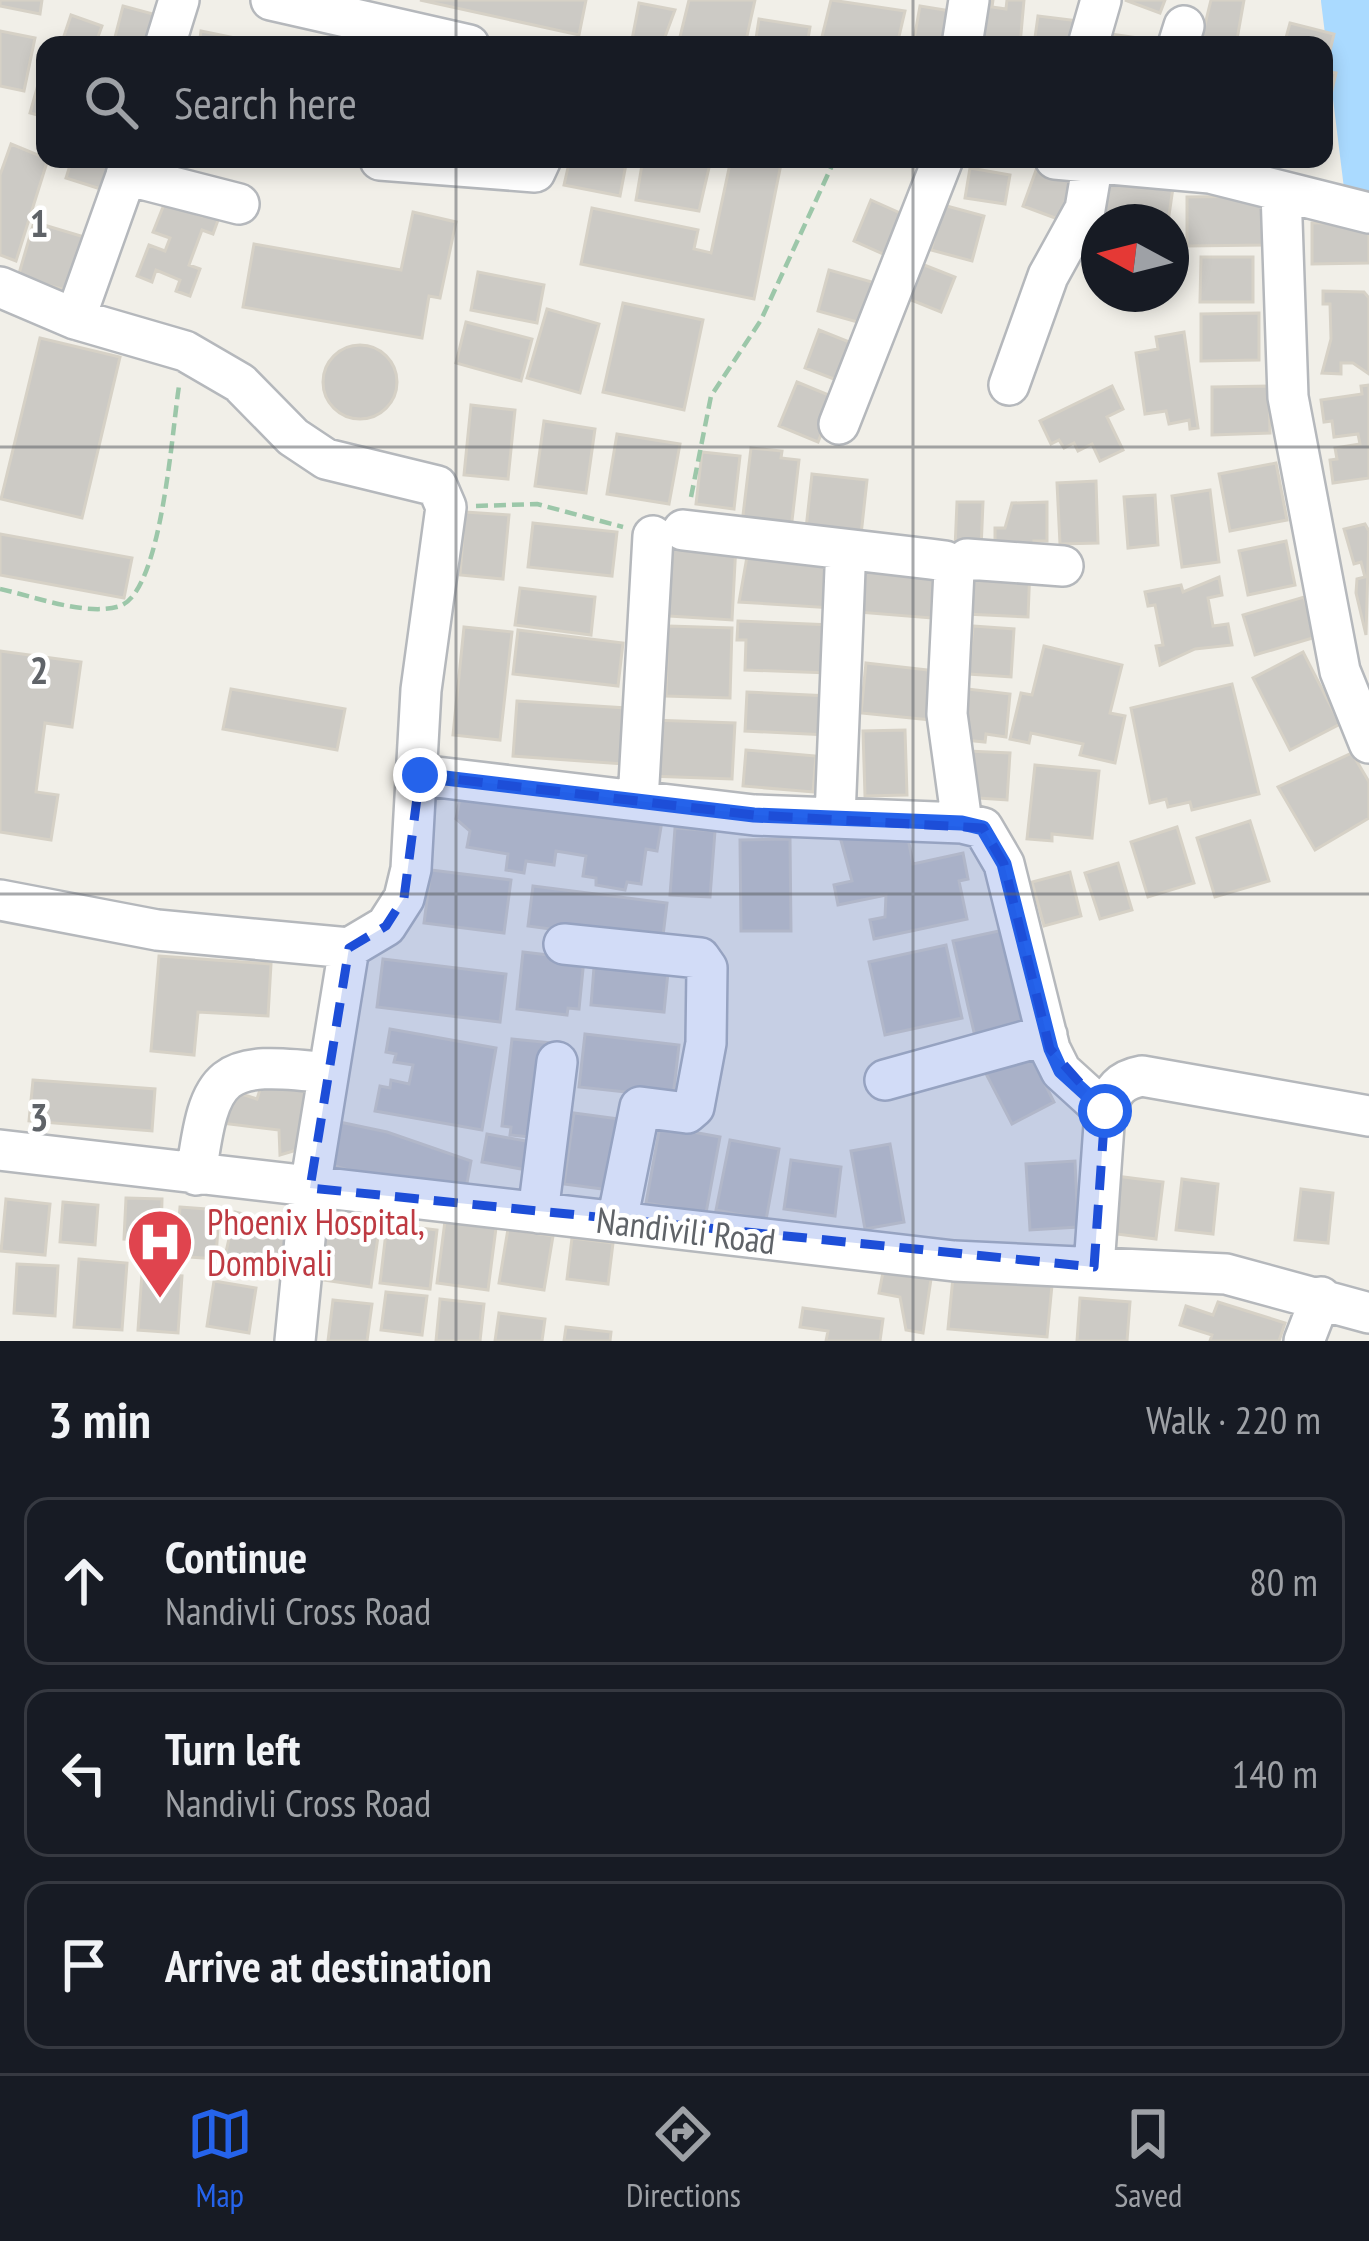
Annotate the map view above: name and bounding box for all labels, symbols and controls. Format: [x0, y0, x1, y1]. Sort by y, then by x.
search box [36, 36, 1333, 168]
icon: search [78, 69, 144, 135]
text: Search here [174, 73, 357, 131]
text: 1 [30, 197, 48, 248]
north arrow [1081, 204, 1189, 312]
text: 2 [30, 644, 48, 695]
route end [393, 748, 447, 802]
route start [1078, 1084, 1132, 1138]
text: 3 [30, 1091, 48, 1142]
street label: Nandivili Road [594, 1196, 778, 1264]
place label: Phoenix Hospital, Dombivali [207, 1198, 425, 1286]
hospital icon: Phoenix Hospital, Dombivali [125, 1207, 195, 1301]
text: 3 min [48, 1386, 151, 1452]
text: Walk · 220 m [1146, 1394, 1321, 1445]
text: Continue [165, 1527, 307, 1585]
icon: ahead [51, 1548, 117, 1614]
text: 80 m [1249, 1556, 1318, 1607]
text: Nandivli Cross Road [165, 1585, 431, 1636]
text: Turn left [165, 1719, 300, 1777]
icon: left [51, 1740, 117, 1806]
text: 140 m [1232, 1748, 1318, 1799]
text: Nandivli Cross Road [165, 1777, 431, 1828]
icon: arrive [51, 1932, 117, 1998]
text: Arrive at destination [165, 1936, 492, 1994]
tab: Map [187, 2101, 253, 2216]
tab: Directions [626, 2101, 741, 2216]
tab: Saved [1114, 2101, 1182, 2216]

